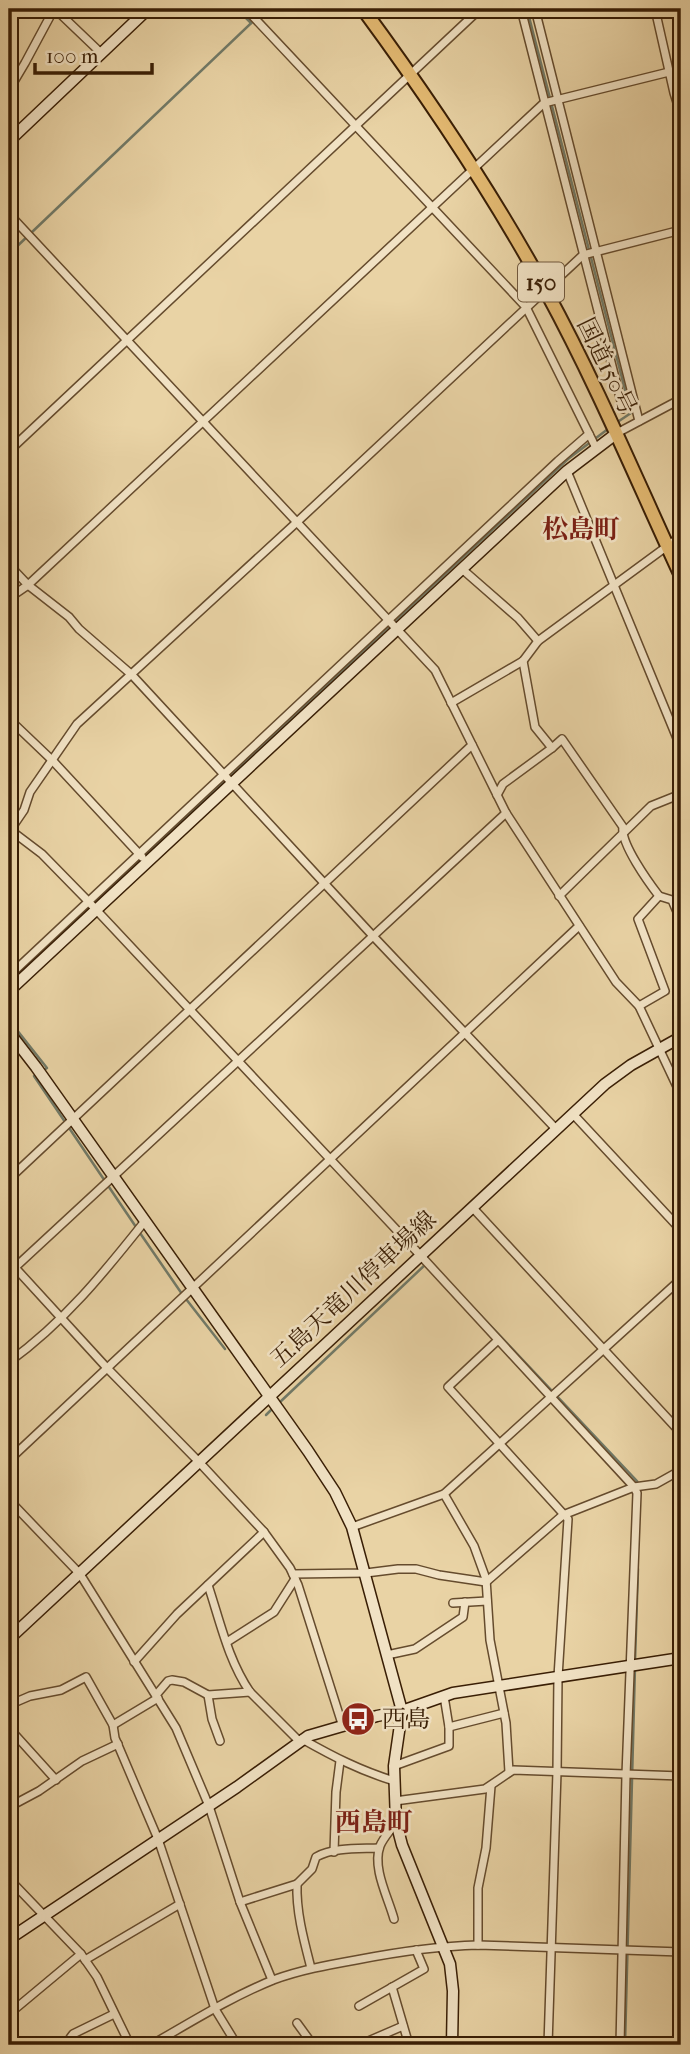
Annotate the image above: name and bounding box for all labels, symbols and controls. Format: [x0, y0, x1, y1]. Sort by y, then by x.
scale bar [35, 32, 152, 76]
text: 100 m [46, 44, 99, 68]
road number: 150 [518, 262, 564, 302]
street label: 国道150号 [572, 313, 642, 419]
district label: 松島町 [542, 514, 620, 545]
street label: 五島天竜川停車場線 [264, 1205, 442, 1373]
bus stop icon: 西島 [339, 1700, 377, 1738]
place label: 西島 [382, 1705, 430, 1733]
district label: 西島町 [335, 1807, 413, 1838]

